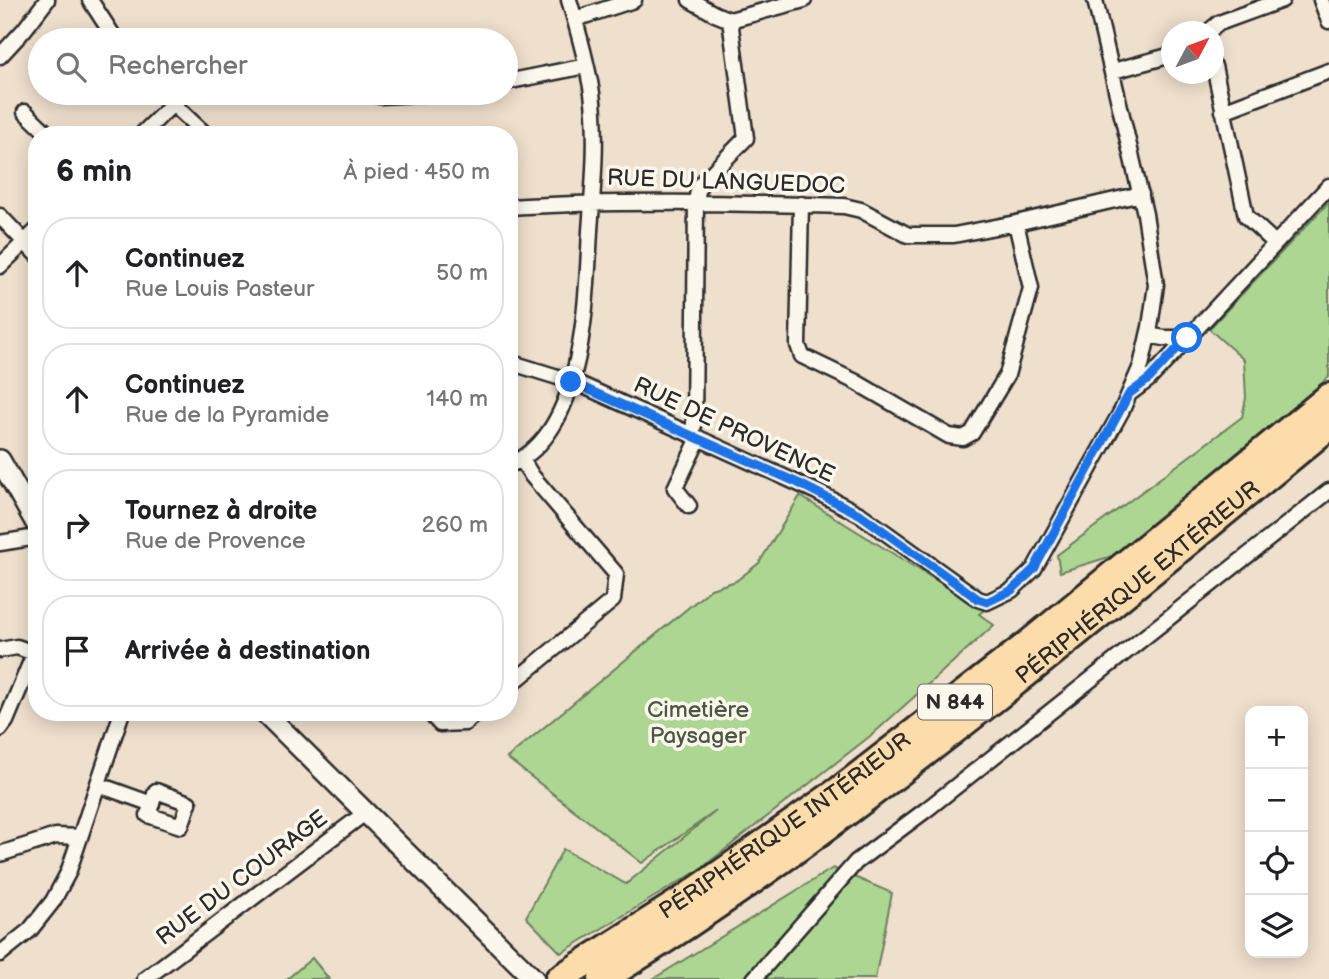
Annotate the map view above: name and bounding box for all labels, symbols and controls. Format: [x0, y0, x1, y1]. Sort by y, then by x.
north arrow [1161, 21, 1224, 84]
search box [28, 28, 518, 105]
icon: search [52, 48, 90, 86]
text: Rechercher [108, 51, 247, 82]
text: 6 min [56, 154, 132, 190]
text: À pied · 450 m [343, 158, 490, 186]
street label: RUE DU LANGUEDOC [606, 164, 846, 200]
text: Continuez [125, 244, 245, 275]
icon: ahead [58, 254, 96, 292]
text: 50 m [436, 259, 488, 287]
text: Rue Louis Pasteur [125, 275, 314, 303]
route start [1171, 322, 1202, 353]
route end [555, 366, 586, 397]
text: Continuez [125, 370, 245, 401]
street label: RUE DE PROVENCE [629, 371, 839, 489]
icon: ahead [58, 380, 96, 418]
text: 140 m [426, 385, 488, 413]
text: Rue de la Pyramide [125, 401, 329, 429]
street label: PÉRIPHÉRIQUE EXTÉRIEUR [1010, 475, 1265, 690]
text: Tournez à droite [125, 496, 317, 527]
icon: right [58, 506, 96, 544]
text: 260 m [422, 511, 488, 539]
text: Rue de Provence [125, 527, 306, 555]
icon: arrive [58, 632, 96, 670]
text: Arrivée à destination [125, 636, 371, 667]
road number: N 844 [918, 684, 992, 720]
park label: Cimetière Paysager [647, 696, 749, 750]
map controls [1245, 706, 1308, 958]
button: + [1245, 706, 1308, 769]
street label: PÉRIPHÉRIQUE INTÉRIEUR [654, 726, 916, 925]
button: − [1245, 769, 1308, 832]
street label: RUE DU COURAGE [151, 804, 333, 952]
button: locate [1245, 832, 1308, 895]
button: layers [1245, 895, 1308, 958]

